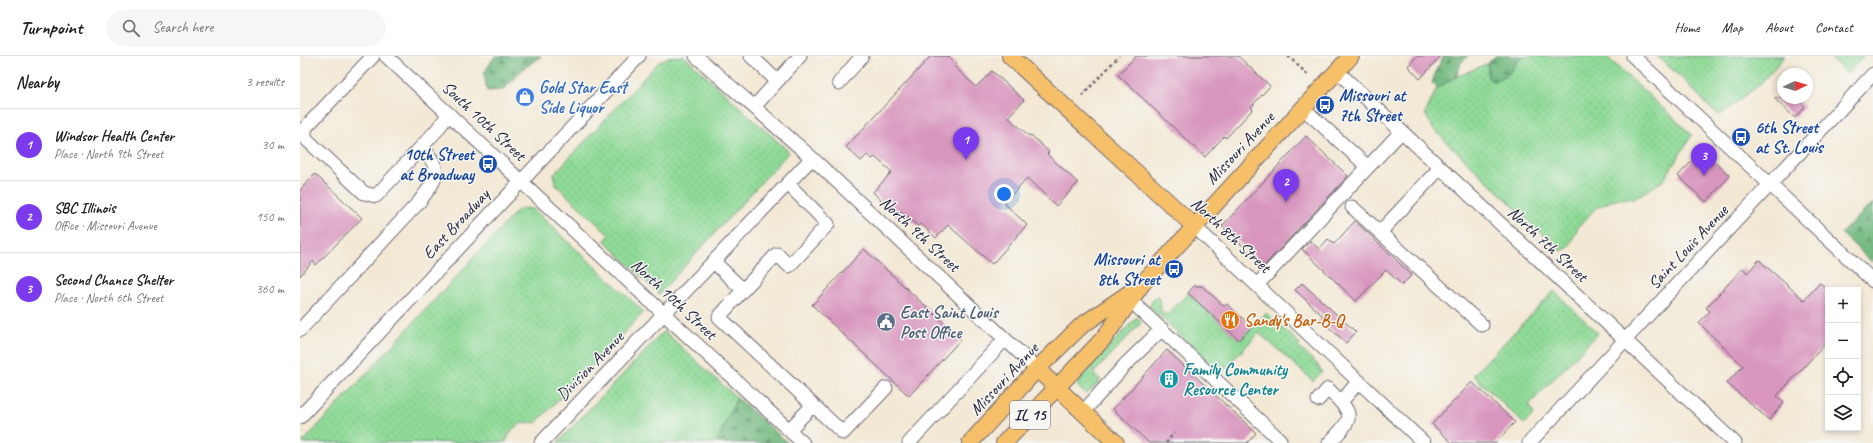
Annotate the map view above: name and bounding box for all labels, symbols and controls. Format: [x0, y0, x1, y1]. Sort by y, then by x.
search box [106, 10, 386, 46]
text: Turnpoint [20, 16, 82, 40]
icon: search [120, 17, 142, 39]
text: Search here [152, 18, 214, 37]
text: Home [1674, 19, 1700, 36]
text: Map [1722, 19, 1743, 36]
text: About [1765, 19, 1793, 36]
text: Contact [1815, 19, 1853, 36]
north arrow [1777, 68, 1813, 104]
text: Nearby [16, 72, 59, 93]
text: 3 results [246, 74, 284, 90]
street label: South 10th Street [438, 77, 532, 167]
place label: Gold Star East Side Liquor [539, 77, 629, 118]
place label: Missouri at 7th Street [1339, 85, 1408, 126]
shop icon: Gold Star East Side Liquor [514, 86, 536, 108]
bus stop icon: Missouri at 7th Street [1314, 94, 1336, 116]
street label: Missouri Avenue [1201, 106, 1280, 189]
place label: 6th Street at St. Louis [1755, 117, 1825, 158]
bus stop icon: 6th Street at St. Louis [1730, 126, 1752, 148]
text: Windsor Health Center [54, 127, 174, 146]
pin: 1 [953, 127, 979, 160]
text: 1 [26, 137, 32, 153]
text: 30 m [262, 137, 284, 153]
pin: 3 [1691, 143, 1717, 176]
place label: 10th Street at Broadway [399, 144, 476, 185]
text: Place · North 9th Street [54, 146, 163, 162]
bus stop icon: 10th Street at Broadway [477, 153, 499, 175]
pin: 2 [1273, 169, 1299, 202]
street label: East Broadway [418, 184, 495, 264]
your location [994, 184, 1014, 204]
street label: North 9th Street [876, 192, 966, 278]
street label: North 8th Street [1187, 193, 1277, 279]
text: SBC Illinois [54, 199, 115, 218]
street label: Saint Louis Avenue [1644, 199, 1733, 294]
street label: North 7th Street [1504, 202, 1594, 288]
text: 2 [26, 209, 32, 225]
text: 150 m [256, 209, 284, 225]
text: Office · Missouri Avenue [54, 218, 157, 234]
place label: Missouri at 8th Street [1094, 249, 1162, 290]
street label: North 10th Street [627, 254, 723, 346]
bus stop icon: Missouri at 8th Street [1163, 258, 1185, 280]
text: Second Chance Shelter [54, 271, 173, 290]
text: 3 [26, 281, 32, 297]
text: 360 m [256, 281, 284, 297]
map controls [1825, 287, 1861, 431]
button: + [1825, 287, 1861, 323]
text: Place · North 6th Street [54, 290, 163, 306]
place label: East Saint Louis Post Office [900, 302, 1000, 343]
restaurant icon: Sandy's Bar-B-Q [1219, 309, 1241, 331]
place label: Sandy's Bar-B-Q [1244, 310, 1346, 331]
public building icon: East Saint Louis Post Office [875, 311, 897, 333]
button: − [1825, 323, 1861, 359]
street label: Division Avenue [552, 326, 629, 405]
street label: Missouri Avenue [965, 337, 1044, 420]
place label: Family Community Resource Center [1183, 359, 1288, 400]
button: locate [1825, 359, 1861, 395]
building icon: Family Community Resource Center [1158, 368, 1180, 390]
button: layers [1825, 395, 1861, 431]
road number: IL 15 [1010, 401, 1050, 429]

